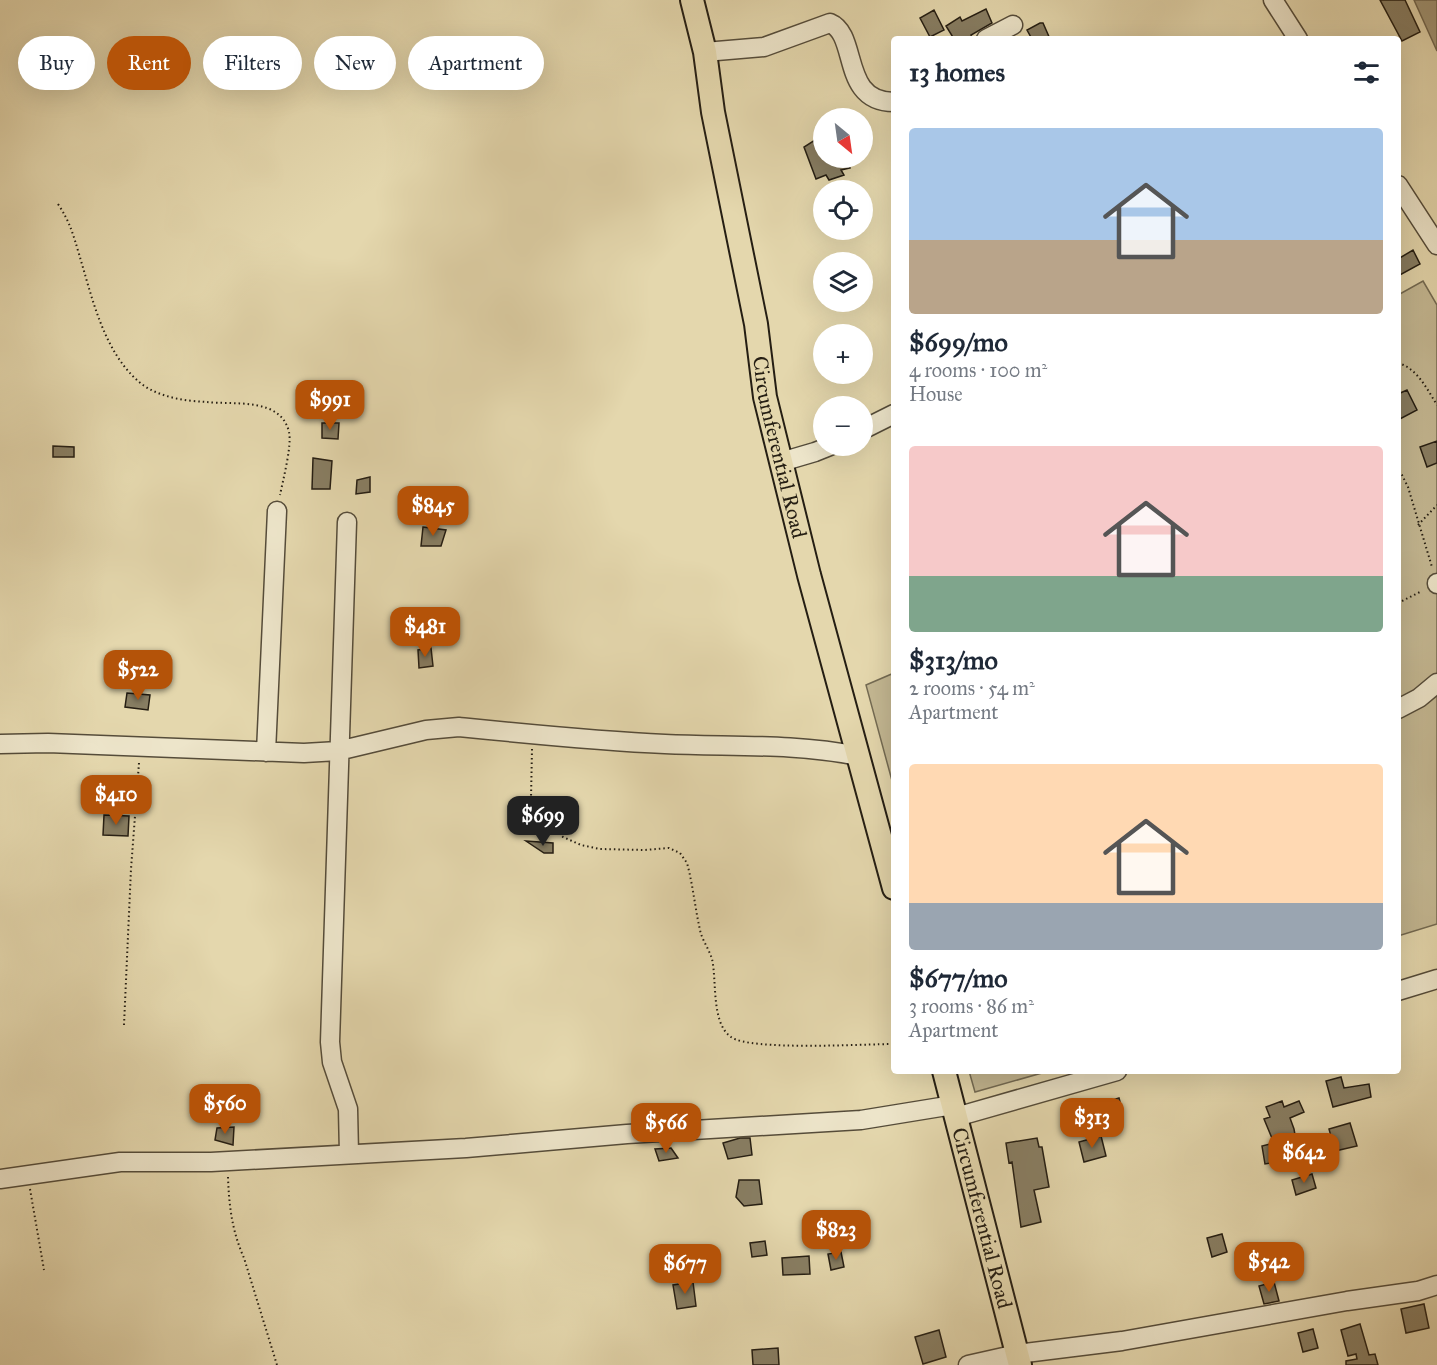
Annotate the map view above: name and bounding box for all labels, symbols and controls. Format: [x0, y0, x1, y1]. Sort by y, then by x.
chip: Buy [18, 36, 95, 90]
chip: Rent [107, 36, 191, 90]
chip: Filters [203, 36, 302, 90]
chip: New [314, 36, 396, 90]
chip: Apartment [408, 36, 544, 90]
text: 13 homes [909, 56, 1005, 88]
icon: filters [1350, 56, 1383, 89]
north arrow [813, 108, 873, 168]
map controls [813, 108, 873, 456]
icon: home [1092, 167, 1200, 275]
button: locate [813, 180, 873, 240]
button: layers [813, 252, 873, 312]
button: + [813, 324, 873, 384]
text: $699/mo [909, 326, 1008, 358]
street label: Circumferential Road [747, 355, 813, 541]
text: 4 rooms · 100 m² [909, 358, 1047, 382]
pin: $991 [294, 380, 366, 431]
text: House [909, 382, 963, 406]
text: $991 [309, 387, 351, 411]
button: − [813, 396, 873, 456]
icon: home [1092, 485, 1200, 593]
pin: $845 [397, 486, 469, 537]
text: $845 [411, 493, 455, 517]
pin: $481 [389, 607, 461, 658]
text: $481 [404, 614, 446, 638]
text: $313/mo [909, 644, 998, 676]
pin: $522 [102, 650, 174, 701]
text: $522 [118, 657, 158, 681]
text: 2 rooms · 54 m² [909, 676, 1035, 700]
text: Apartment [909, 700, 998, 724]
pin: $410 [80, 775, 152, 826]
text: $410 [95, 782, 137, 806]
pin: $699 [507, 796, 579, 847]
text: $699 [521, 803, 565, 827]
icon: home [1092, 803, 1200, 911]
text: $677/mo [909, 962, 1008, 994]
text: 3 rooms · 86 m² [909, 994, 1034, 1018]
text: Apartment [909, 1018, 998, 1042]
pin: $560 [189, 1084, 261, 1135]
text: $560 [203, 1091, 247, 1115]
pin: $313 [1056, 1098, 1128, 1149]
pin: $566 [630, 1103, 702, 1154]
text: $313 [1074, 1105, 1110, 1129]
text: $566 [645, 1110, 687, 1134]
street label: Circumferential Road [946, 1125, 1018, 1312]
pin: $642 [1268, 1133, 1340, 1184]
text: $642 [1282, 1140, 1326, 1164]
pin: $823 [800, 1210, 872, 1261]
text: $823 [816, 1217, 856, 1241]
pin: $542 [1233, 1242, 1305, 1293]
pin: $677 [649, 1244, 721, 1295]
text: $542 [1248, 1249, 1290, 1273]
text: $677 [663, 1251, 707, 1275]

